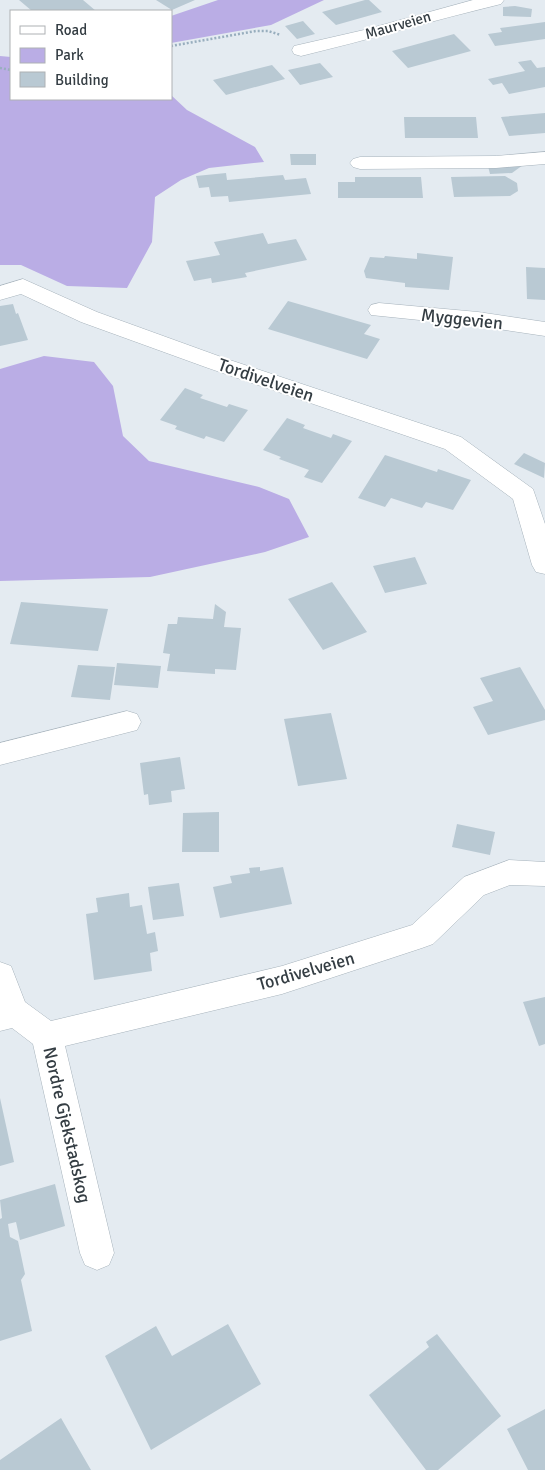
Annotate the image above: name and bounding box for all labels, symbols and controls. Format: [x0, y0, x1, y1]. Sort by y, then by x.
street label: Maurveien [363, 7, 433, 43]
legend [10, 10, 172, 100]
text: Road [55, 21, 87, 39]
text: Park [55, 46, 84, 64]
text: Building [55, 71, 109, 89]
street label: Myggevien [420, 304, 504, 334]
street label: Tordivelveien [215, 353, 317, 407]
street label: Tordivelveien [255, 947, 357, 995]
street label: Nordre Gjekstadskog [38, 1045, 96, 1205]

